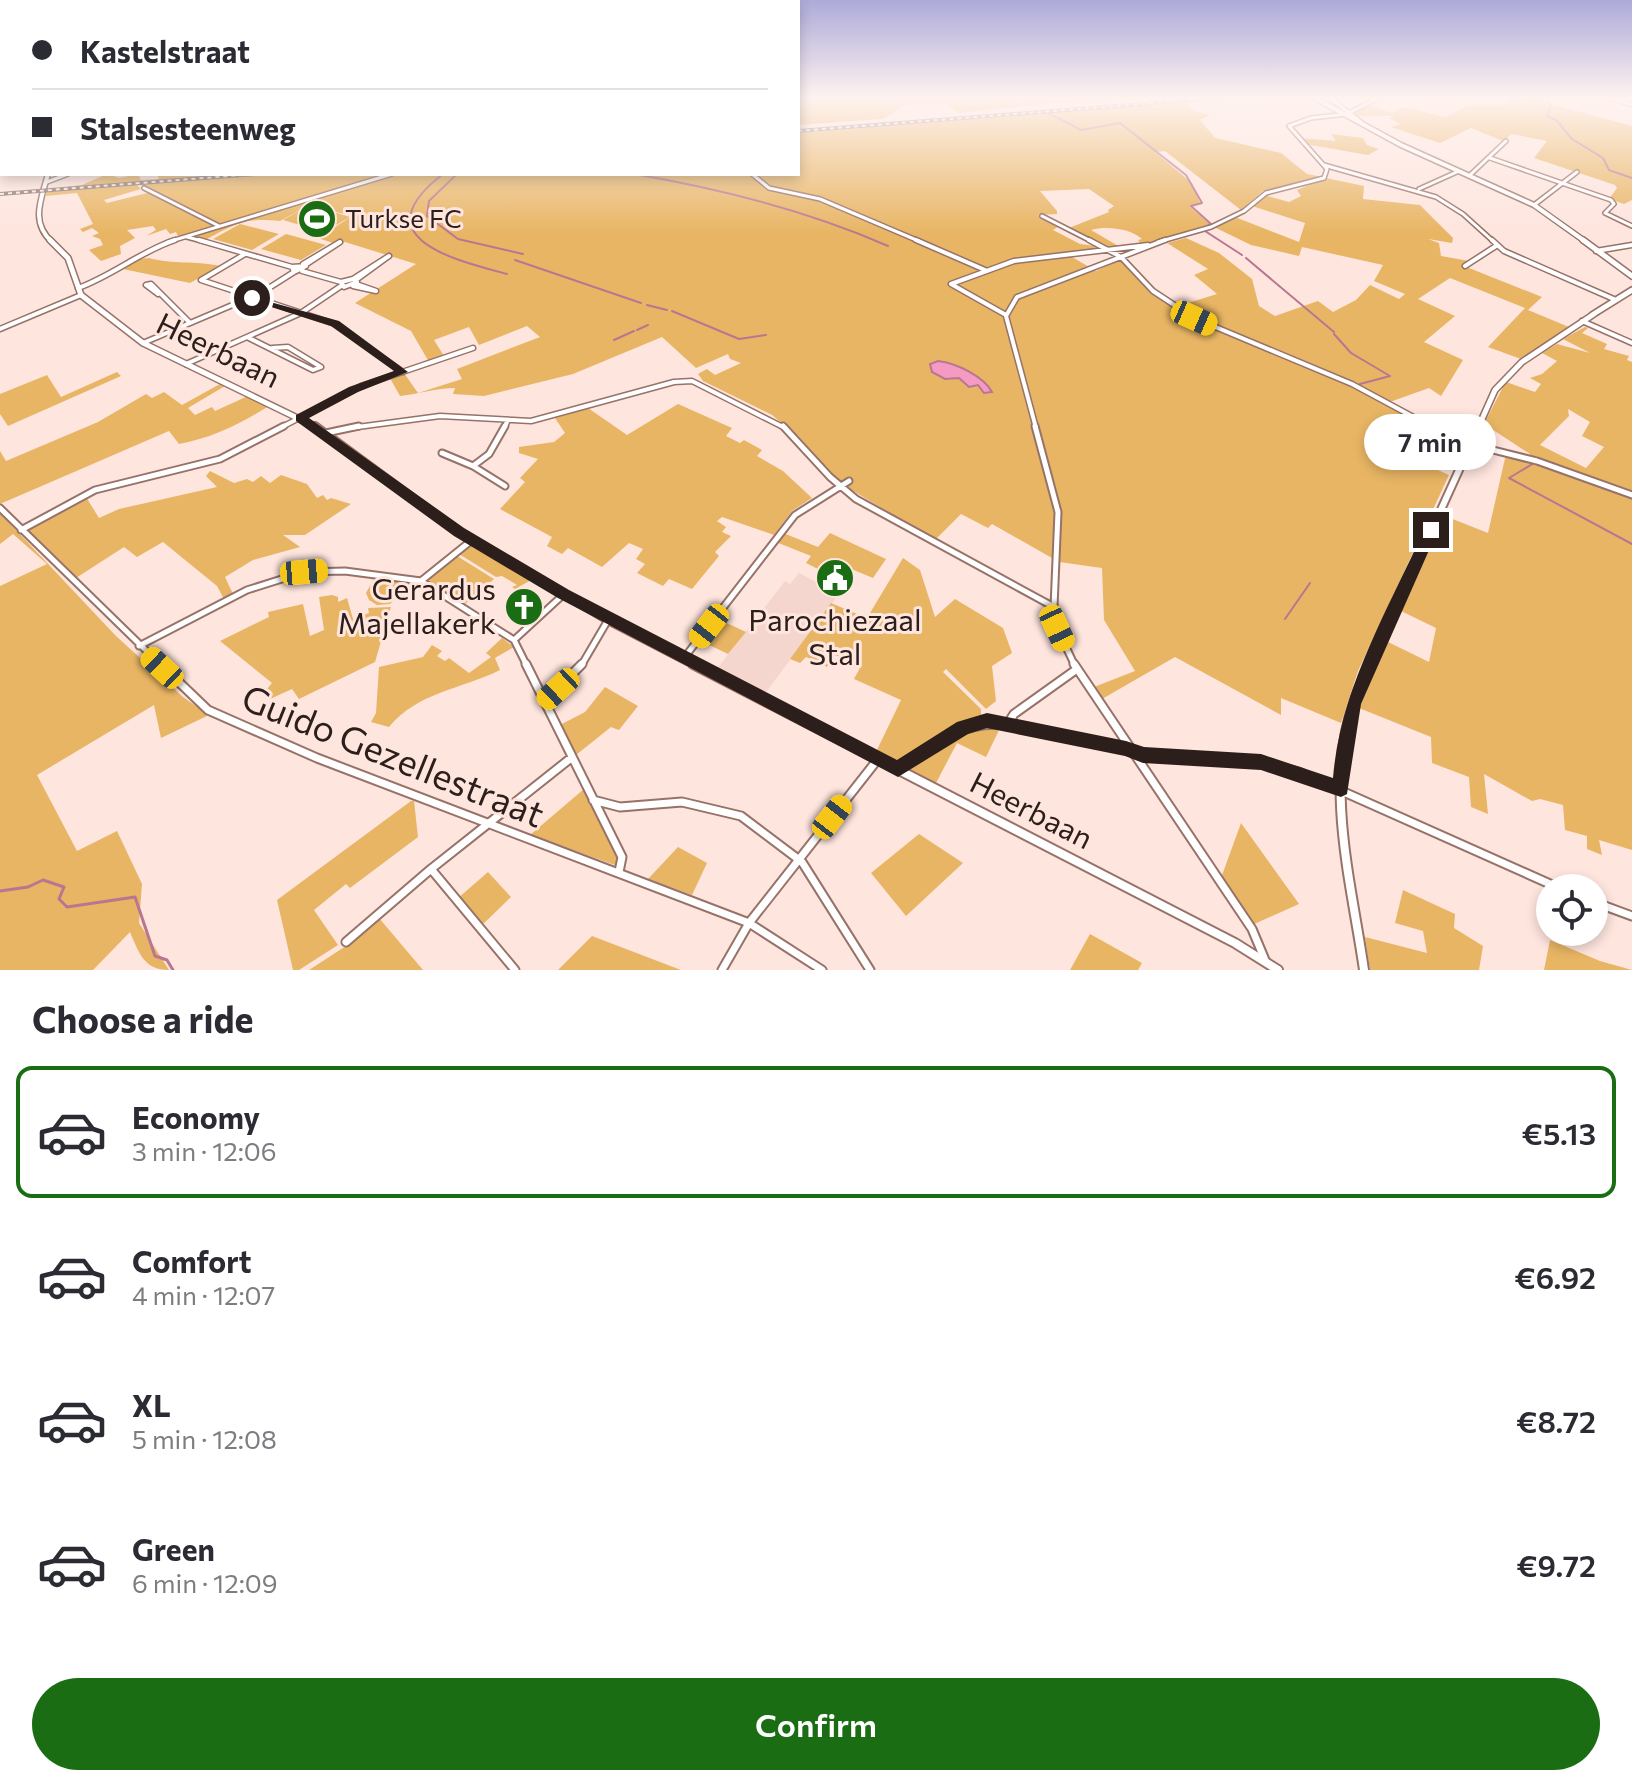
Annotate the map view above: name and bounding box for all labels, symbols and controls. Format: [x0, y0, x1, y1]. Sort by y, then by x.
text: Kastelstraat [80, 32, 250, 69]
text: Stalsesteenweg [80, 109, 296, 146]
sports icon: Turkse FC [296, 198, 338, 240]
place label: Turkse FC [345, 202, 462, 233]
route start [234, 280, 270, 316]
car [1167, 297, 1221, 339]
street label: Heerbaan [151, 303, 287, 394]
callout: 7 min [1365, 414, 1497, 470]
text: 7 min [1398, 426, 1462, 457]
route end [1413, 512, 1449, 548]
public building icon: Parochiezaal Stal [814, 557, 856, 599]
car [279, 558, 329, 586]
place label: Gerardus Majellakerk [338, 569, 496, 640]
church icon: Gerardus Majellakerk [503, 586, 545, 628]
car [685, 600, 733, 652]
place label: Parochiezaal Stal [748, 600, 922, 671]
car [1036, 601, 1078, 655]
car [136, 643, 188, 693]
car [532, 664, 584, 714]
street label: Guido Gezellestraat [236, 673, 551, 835]
street label: Heerbaan [965, 762, 1100, 855]
car [808, 791, 856, 843]
map controls [1536, 874, 1608, 946]
button: locate [1536, 874, 1608, 946]
text: Choose a ride [32, 996, 253, 1040]
icon: car [36, 1096, 108, 1168]
text: Economy [132, 1098, 260, 1135]
text: €5.13 [1522, 1114, 1596, 1151]
text: 3 min · 12:06 [132, 1135, 277, 1166]
icon: car [36, 1240, 108, 1312]
text: Comfort [132, 1242, 251, 1279]
text: €6.92 [1515, 1258, 1596, 1295]
text: 4 min · 12:07 [132, 1279, 275, 1310]
icon: car [36, 1384, 108, 1456]
text: XL [132, 1386, 171, 1423]
text: €8.72 [1516, 1402, 1596, 1439]
text: 5 min · 12:08 [132, 1423, 277, 1454]
icon: car [36, 1528, 108, 1600]
text: Green [132, 1530, 215, 1567]
text: €9.72 [1516, 1546, 1596, 1583]
text: 6 min · 12:09 [132, 1567, 278, 1598]
button: Confirm [32, 1678, 1600, 1770]

